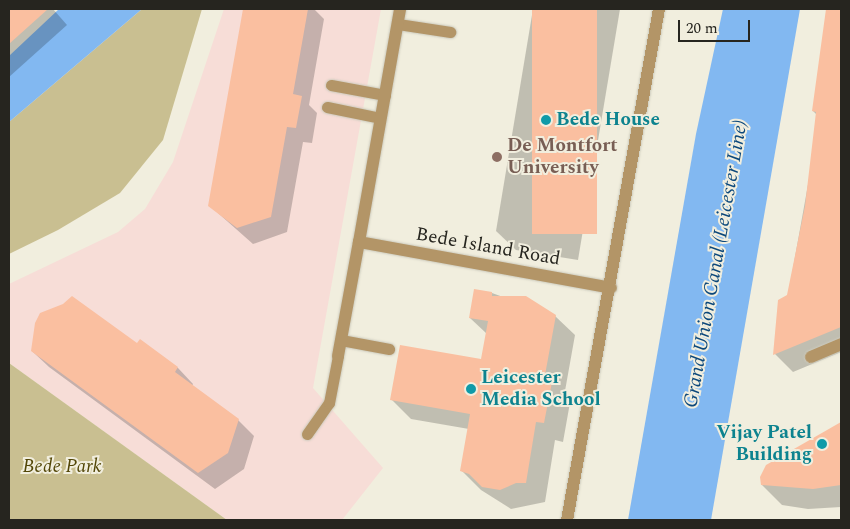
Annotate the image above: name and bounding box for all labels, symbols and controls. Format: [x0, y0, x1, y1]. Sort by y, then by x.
scale bar [680, 10, 752, 42]
text: 20 m [686, 17, 718, 40]
place label: Bede House [556, 109, 660, 131]
marker: Bede House [540, 114, 552, 126]
water label: Grand Union Canal (Leicester Line) [679, 118, 753, 410]
place label: De Montfort University [507, 135, 618, 179]
marker: De Montfort University [491, 151, 503, 163]
street label: Bede Island Road [414, 223, 562, 271]
place label: Leicester Media School [481, 367, 601, 411]
marker: Leicester Media School [465, 383, 477, 395]
place label: Vijay Patel Building [716, 422, 812, 466]
marker: Vijay Patel Building [816, 438, 828, 450]
park label: Bede Park [22, 456, 102, 478]

